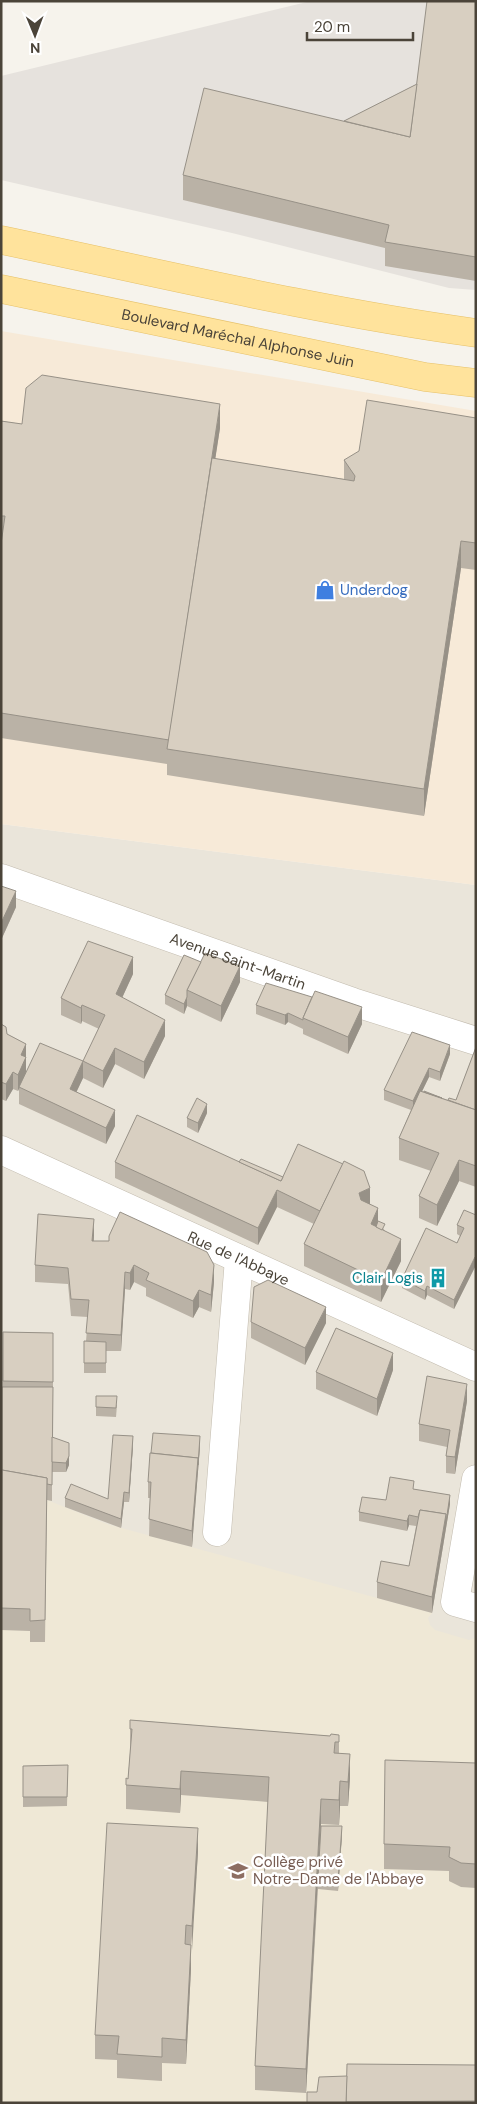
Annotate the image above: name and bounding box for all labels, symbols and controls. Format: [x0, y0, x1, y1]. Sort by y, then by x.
north arrow [10, 10, 60, 60]
scale bar [307, 10, 413, 42]
text: 20 m [314, 17, 350, 37]
text: N [30, 39, 40, 57]
street label: Boulevard Maréchal Alphonse Juin [120, 304, 356, 372]
shop icon: Underdog [314, 579, 336, 601]
place label: Underdog [340, 580, 408, 600]
street label: Avenue Saint-Martin [167, 928, 308, 995]
street label: Rue de l'Abbaye [184, 1227, 292, 1290]
building icon: Clair Logis [427, 1267, 449, 1289]
place label: Clair Logis [352, 1268, 423, 1288]
place label: Collège privé Notre-Dame de l'Abbaye [253, 1852, 424, 1889]
school or university icon: Collège privé Notre-Dame de l'Abbaye [227, 1860, 249, 1882]

